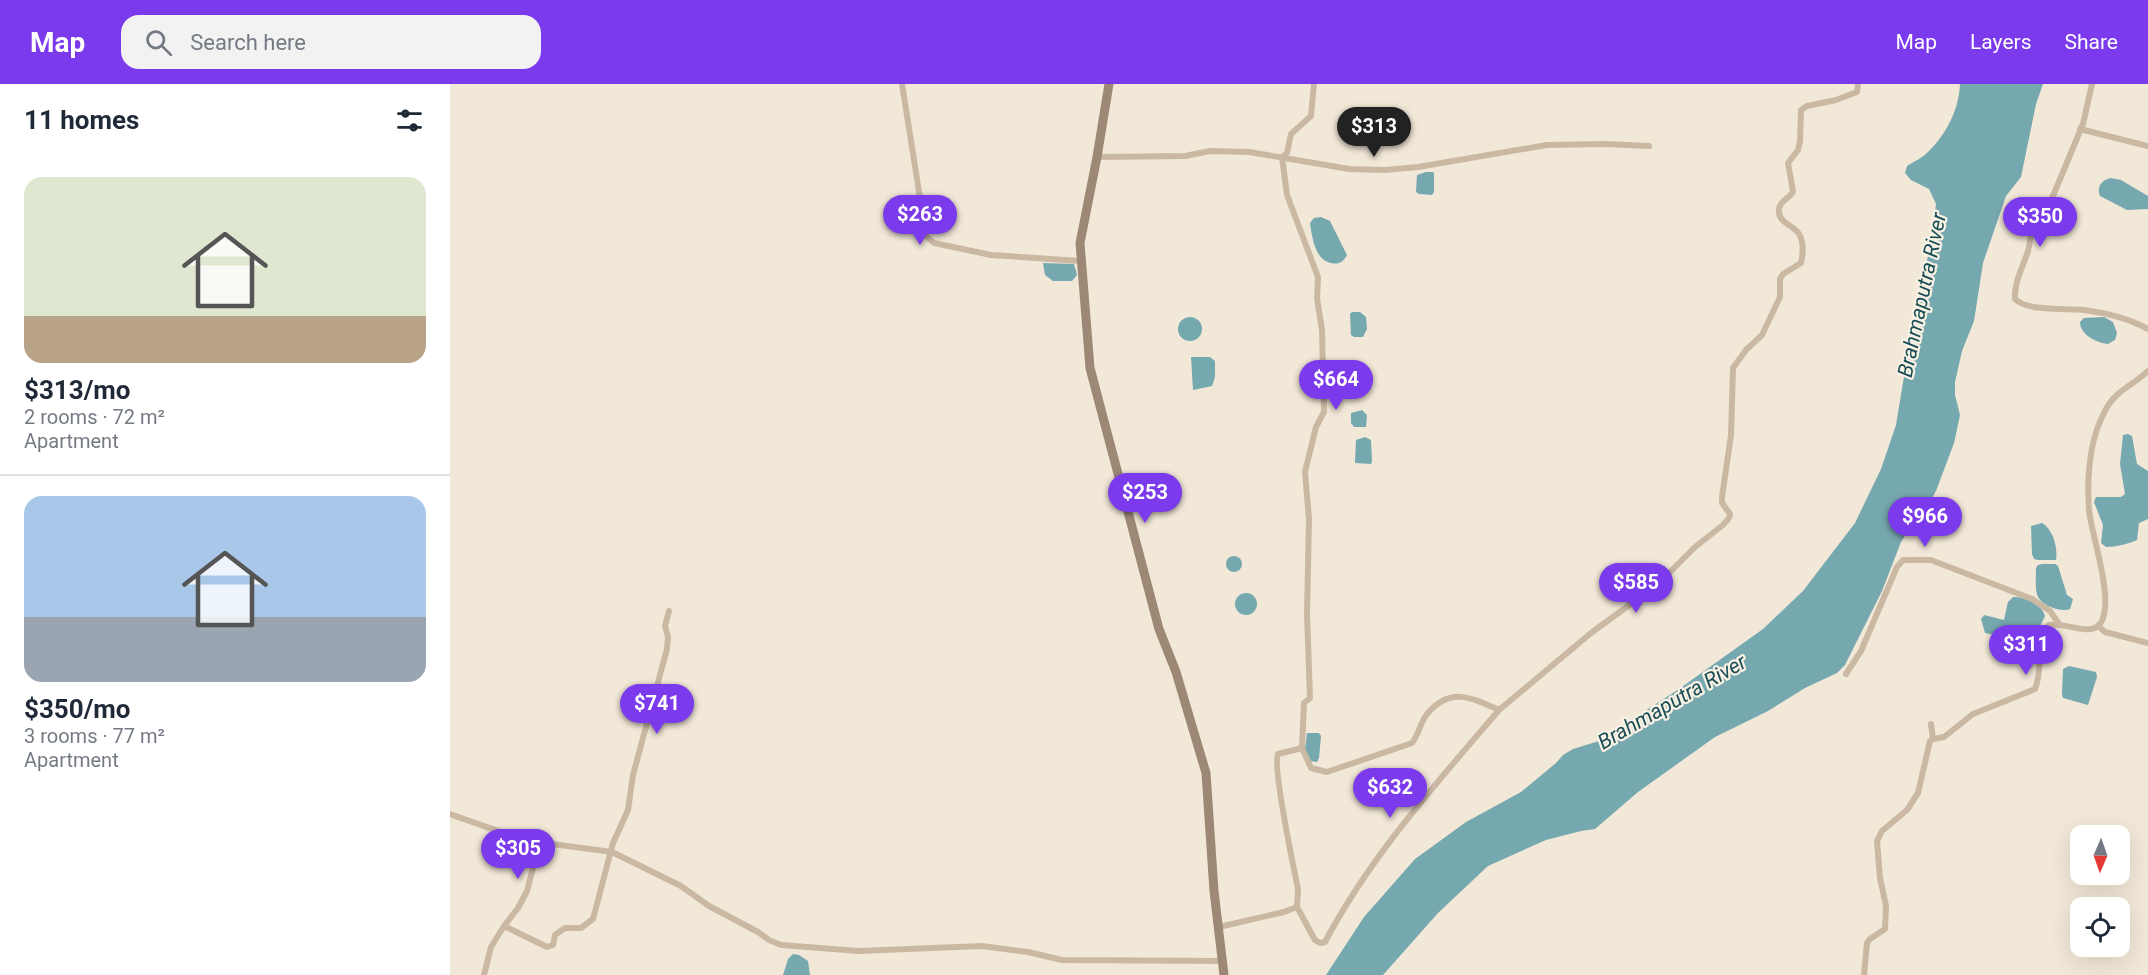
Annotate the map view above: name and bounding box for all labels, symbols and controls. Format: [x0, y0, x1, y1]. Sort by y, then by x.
search box [121, 15, 541, 69]
text: Map [30, 26, 85, 59]
icon: search [142, 26, 175, 59]
text: Search here [190, 30, 306, 55]
text: Map [1895, 30, 1937, 54]
text: Layers [1970, 30, 2031, 54]
text: Share [2064, 30, 2118, 54]
icon: filters [393, 104, 426, 137]
text: 11 homes [24, 105, 139, 135]
pin: $313 [1338, 107, 1410, 158]
text: $313 [1351, 114, 1397, 138]
pin: $263 [884, 195, 956, 246]
pin: $350 [2004, 197, 2076, 248]
text: $263 [897, 202, 943, 226]
text: $350 [2017, 204, 2063, 228]
water label: Brahmaputra River [1893, 210, 1951, 379]
icon: home [171, 216, 279, 324]
pin: $664 [1300, 360, 1372, 411]
text: $664 [1313, 367, 1359, 391]
text: $313/mo [24, 375, 131, 405]
text: 2 rooms · 72 m² [24, 405, 165, 429]
text: Apartment [24, 429, 119, 453]
pin: $253 [1109, 473, 1181, 524]
text: $253 [1122, 480, 1168, 504]
pin: $966 [1889, 497, 1961, 548]
text: $966 [1902, 504, 1948, 528]
icon: home [171, 535, 279, 643]
pin: $585 [1600, 563, 1672, 614]
text: $585 [1613, 570, 1659, 594]
pin: $311 [1990, 625, 2062, 676]
text: $311 [2003, 632, 2049, 656]
water label: Brahmaputra River [1593, 649, 1751, 754]
pin: $741 [621, 684, 693, 735]
text: $741 [634, 691, 680, 715]
text: $350/mo [24, 694, 131, 724]
text: 3 rooms · 77 m² [24, 724, 165, 748]
text: Apartment [24, 748, 119, 772]
pin: $632 [1354, 768, 1426, 819]
text: $632 [1367, 775, 1413, 799]
north arrow [2070, 825, 2130, 885]
map controls [2070, 825, 2130, 957]
pin: $305 [482, 829, 554, 880]
text: $305 [495, 836, 541, 860]
button: locate [2070, 897, 2130, 957]

